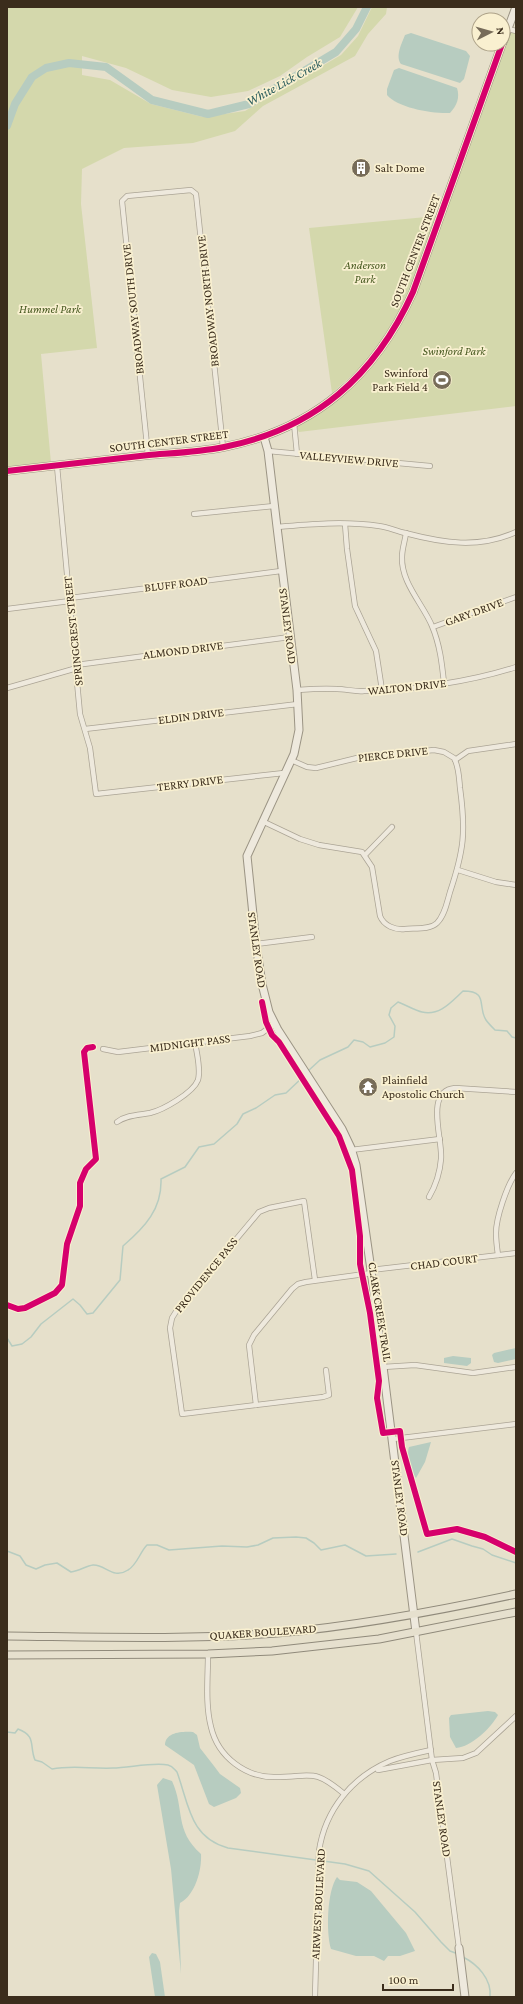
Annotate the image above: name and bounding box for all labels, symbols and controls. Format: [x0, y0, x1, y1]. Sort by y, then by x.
north arrow [471, 12, 511, 52]
text: N [495, 27, 507, 36]
water label: White Lick Creek [244, 55, 325, 109]
building icon: Salt Dome [350, 157, 372, 179]
place label: Salt Dome [375, 161, 424, 175]
street label: SOUTH CENTER STREET [387, 192, 443, 309]
street label: BROADWAY NORTH DRIVE [194, 234, 222, 367]
street label: BROADWAY SOUTH DRIVE [119, 243, 147, 375]
park label: Anderson Park [343, 258, 386, 286]
park label: Hummel Park [19, 302, 82, 316]
park label: Swinford Park [422, 344, 486, 358]
place label: Swinford Park Field 4 [372, 366, 429, 394]
sports icon: Swinford Park Field 4 [431, 369, 453, 391]
street label: SOUTH CENTER STREET [109, 427, 230, 455]
street label: VALLEYVIEW DRIVE [299, 448, 400, 470]
street label: BLUFF ROAD [144, 573, 208, 595]
street label: SPRINGCREST STREET [60, 575, 86, 687]
street label: STANLEY ROAD [276, 587, 300, 665]
street label: GARY DRIVE [443, 595, 506, 629]
street label: ALMOND DRIVE [142, 638, 224, 662]
street label: WALTON DRIVE [367, 676, 447, 698]
street label: ELDIN DRIVE [157, 705, 225, 727]
street label: PIERCE DRIVE [357, 743, 429, 765]
street label: TERRY DRIVE [156, 772, 224, 794]
street label: STANLEY ROAD [245, 911, 269, 989]
street label: MIDNIGHT PASS [149, 1031, 231, 1055]
place label: Plainfield Apostolic Church [382, 1073, 465, 1101]
temple icon: Plainfield Apostolic Church [357, 1076, 379, 1098]
street label: PROVIDENCE PASS [171, 1234, 241, 1315]
street label: CHAD COURT [410, 1251, 479, 1273]
street label: CLARK CREEK TRAIL [365, 1261, 395, 1363]
street label: STANLEY ROAD [388, 1459, 412, 1537]
street label: QUAKER BOULEVARD [209, 1621, 317, 1643]
street label: STANLEY ROAD [430, 1780, 454, 1858]
street label: AIRWEST BOULEVARD [308, 1848, 328, 1960]
scale bar [383, 1966, 453, 1992]
text: 100 m [389, 1973, 419, 1987]

